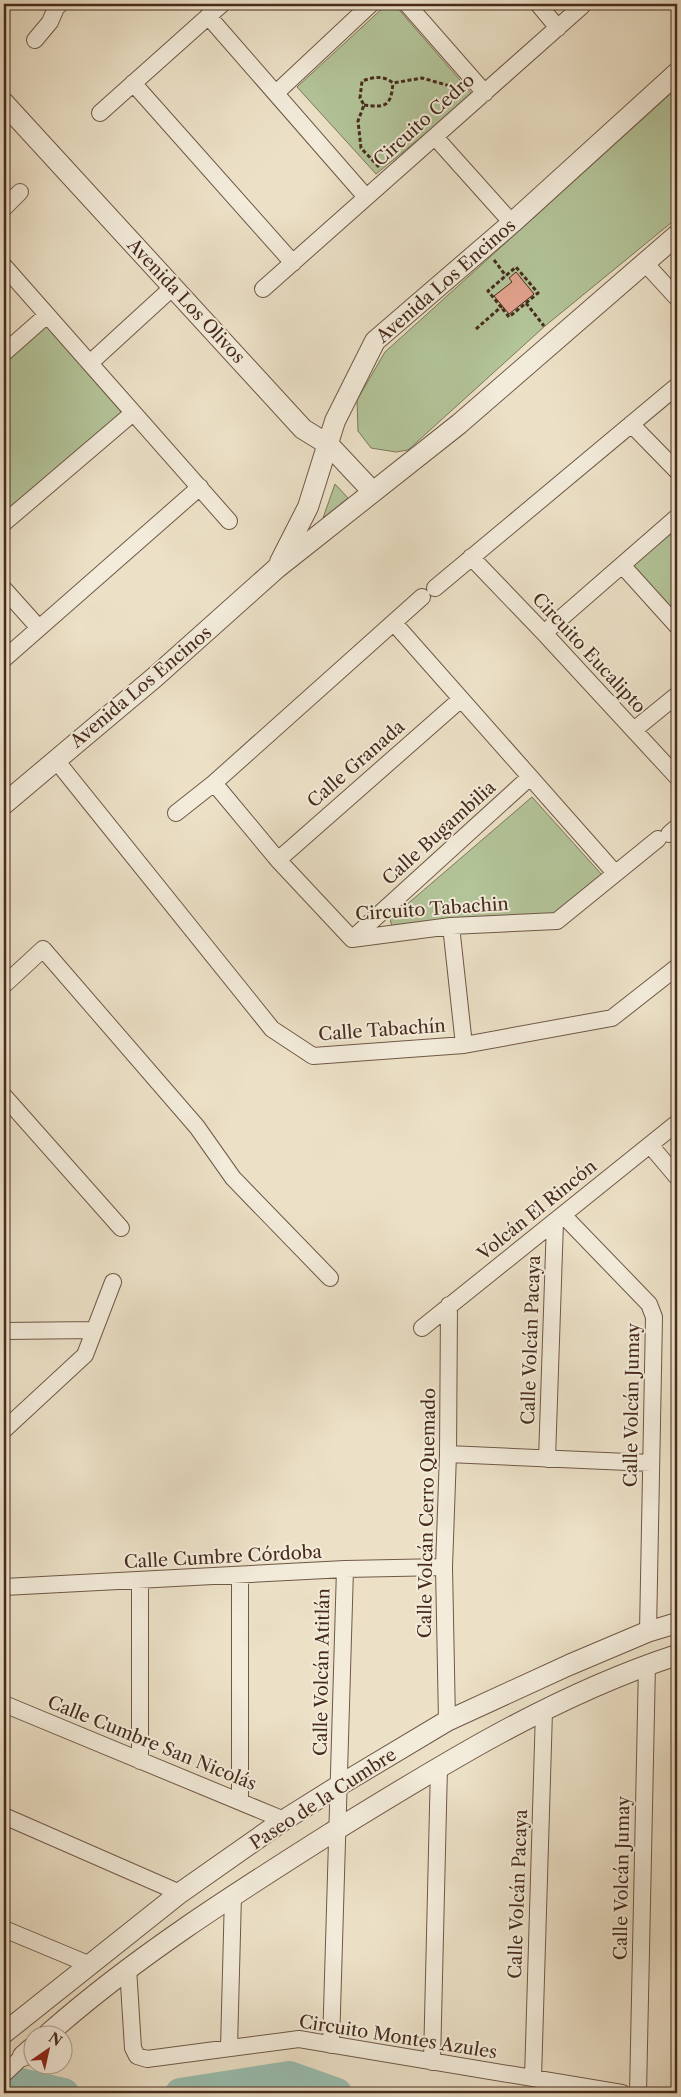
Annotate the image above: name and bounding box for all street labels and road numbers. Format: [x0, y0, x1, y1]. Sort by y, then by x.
street label: Circuito Cedro [369, 69, 479, 171]
street label: Avenida Los Encinos [371, 214, 520, 348]
street label: Avenida Los Olivos [122, 233, 249, 368]
street label: Circuito Eucalipto [528, 588, 650, 718]
street label: Avenida Los Encinos [65, 622, 216, 753]
street label: Calle Granada [303, 715, 410, 812]
street label: Calle Bugambilia [378, 776, 501, 890]
street label: Circuito Tabachin [355, 893, 509, 925]
street label: Calle Tabachín [318, 1015, 446, 1045]
street label: Volcán El Rincón [472, 1155, 601, 1265]
street label: Calle Volcán Pacaya [517, 1254, 545, 1425]
street label: Calle Volcán Jumay [620, 1322, 644, 1487]
street label: Calle Volcán Cerro Quemado [414, 1388, 440, 1638]
street label: Calle Cumbre Córdoba [123, 1541, 323, 1573]
street label: Calle Volcán Atitlán [310, 1588, 334, 1756]
street label: Calle Cumbre San Nicolás [44, 1691, 260, 1795]
street label: Paseo de la Cumbre [246, 1743, 400, 1855]
street label: Calle Volcán Jumay [610, 1795, 634, 1960]
street label: Calle Volcán Pacaya [504, 1808, 532, 1979]
street label: Circuito Montes Azules [297, 2010, 499, 2064]

